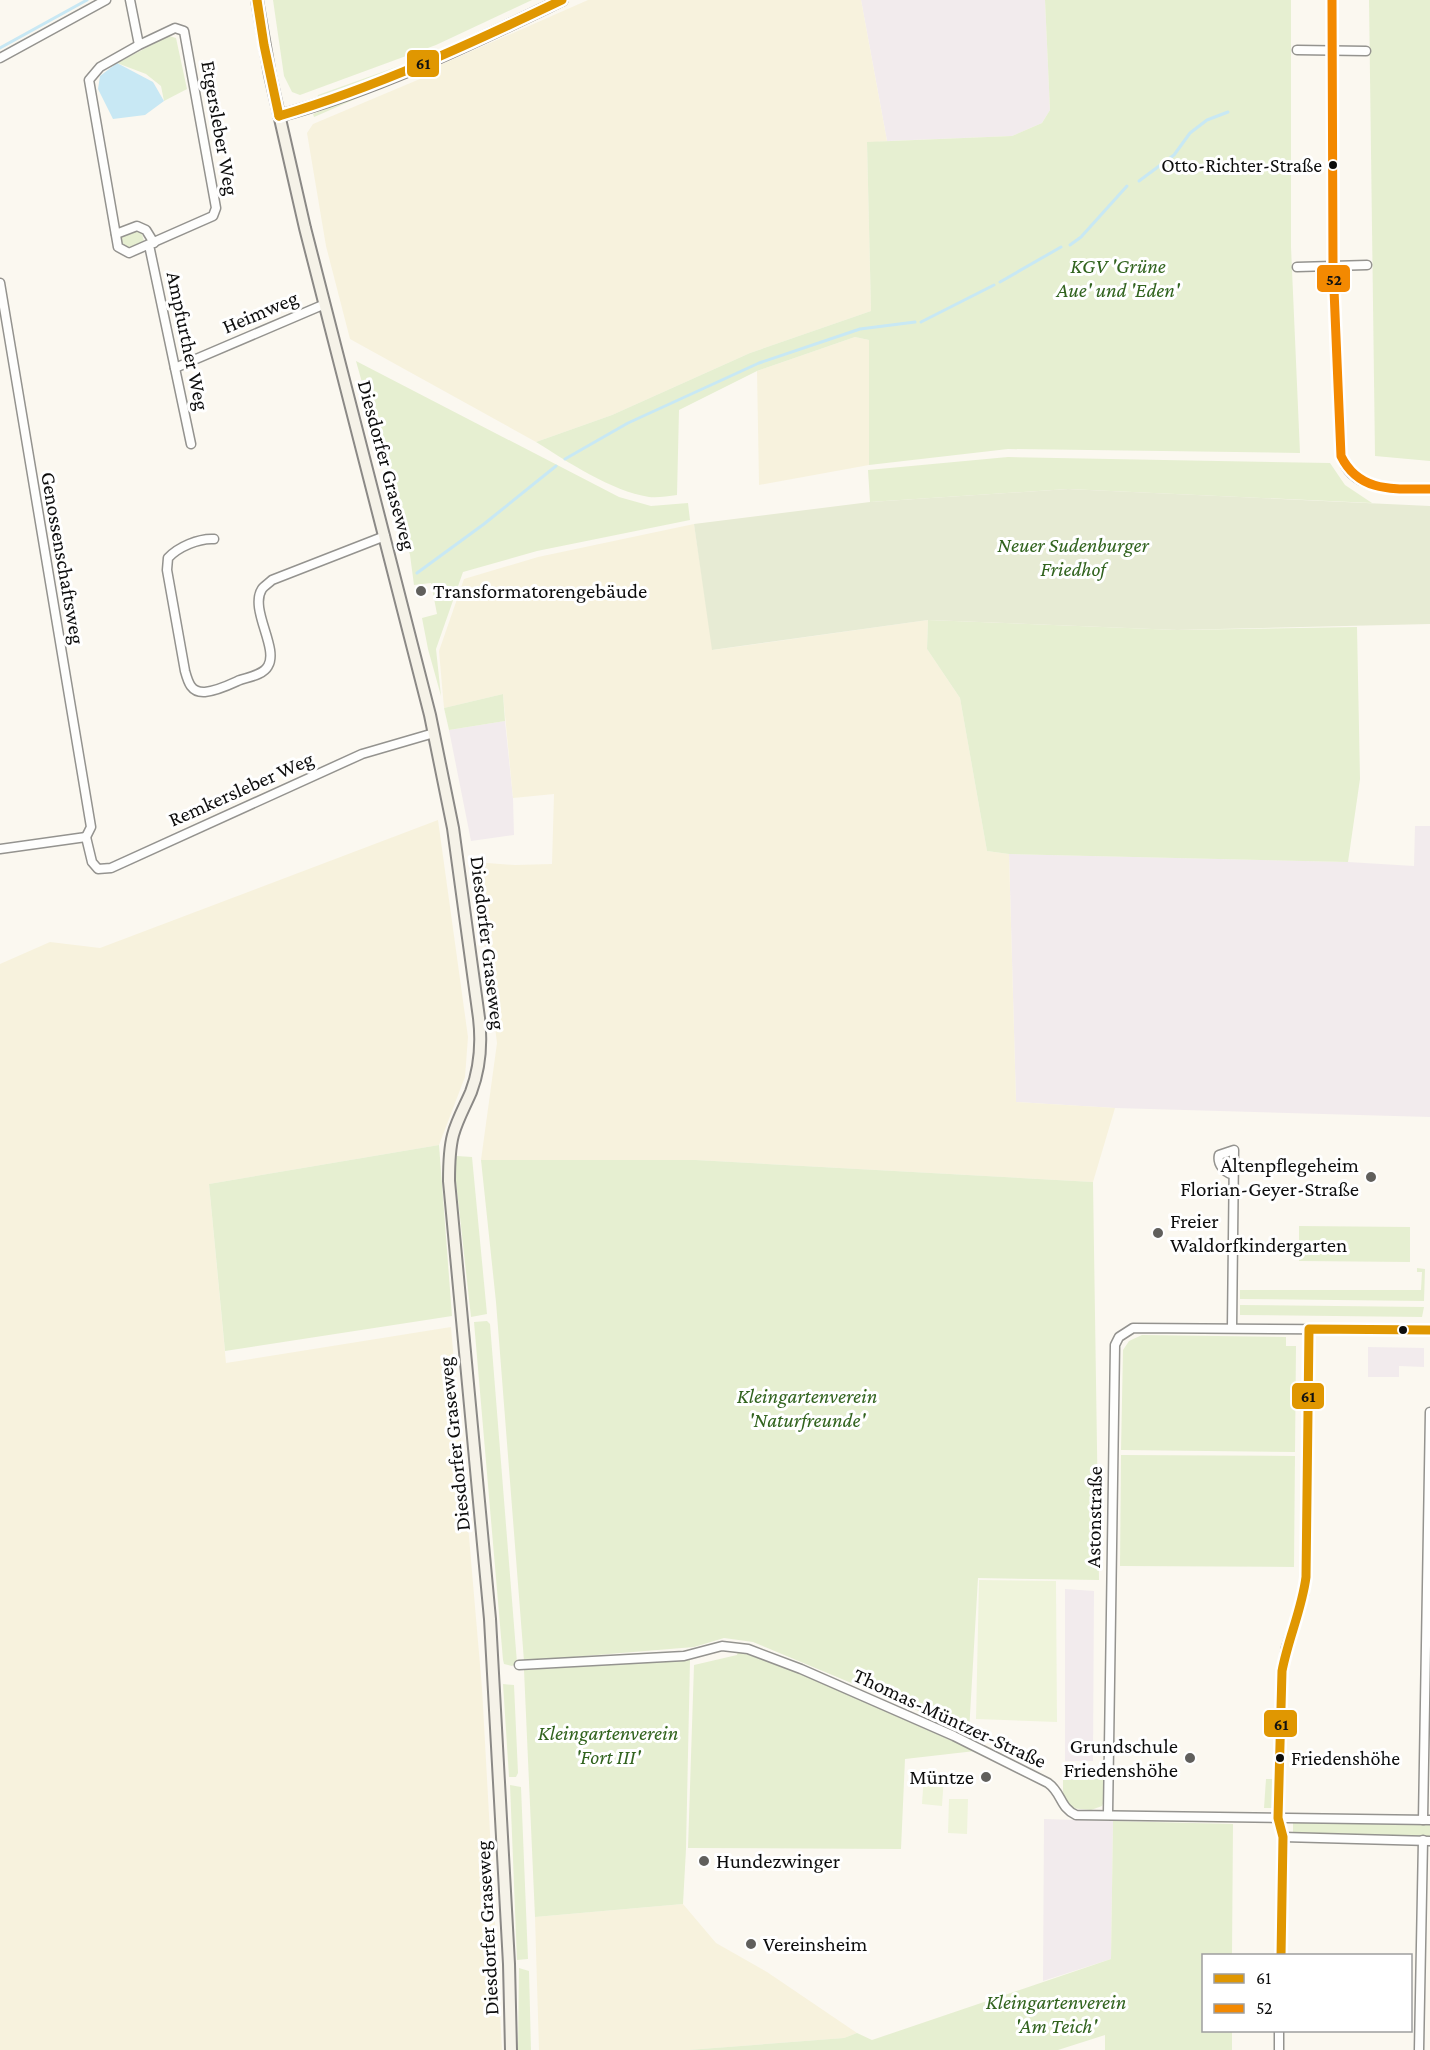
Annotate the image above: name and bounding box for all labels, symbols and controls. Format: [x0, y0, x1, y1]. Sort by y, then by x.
line badge: 61 [406, 49, 440, 78]
text: 61 [416, 55, 430, 72]
street label: Etgersleber Weg [196, 59, 244, 197]
place label: Otto-Richter-Straße [1161, 154, 1322, 176]
marker: Otto-Richter-Straße [1327, 159, 1339, 171]
park label: KGV 'Grüne Aue' und 'Eden' [1055, 254, 1181, 302]
line badge: 52 [1316, 264, 1351, 293]
street label: Ampfurther Weg [162, 269, 214, 413]
text: 52 [1326, 271, 1342, 288]
street label: Heimweg [218, 285, 302, 339]
street label: Diesdorfer Graseweg [353, 377, 421, 553]
street label: Genossenschaftsweg [36, 470, 90, 646]
park label: Neuer Sudenburger Friedhof [997, 533, 1149, 581]
place label: Transformatorengebäude [433, 579, 647, 603]
marker: Transformatorengebäude [414, 584, 428, 598]
street label: Remkersleber Weg [165, 746, 317, 832]
street label: Diesdorfer Graseweg [465, 855, 511, 1031]
place label: Altenpflegeheim Florian-Geyer-Straße [1180, 1153, 1359, 1201]
marker: Altenpflegeheim Florian-Geyer-Straße [1364, 1170, 1378, 1184]
place label: Freier Waldorfkindergarten [1170, 1209, 1347, 1257]
marker: Freier Waldorfkindergarten [1151, 1226, 1165, 1240]
unlabelled marker [1397, 1324, 1409, 1336]
street label: Diesdorfer Graseweg [433, 1356, 475, 1532]
line badge: 61 [1291, 1382, 1325, 1410]
park label: Kleingartenverein 'Naturfreunde' [737, 1384, 877, 1432]
text: 61 [1301, 1388, 1315, 1405]
street label: Astonstraße [1081, 1466, 1107, 1568]
street label: Thomas-Müntzer-Straße [850, 1663, 1050, 1773]
line badge: 61 [1263, 1709, 1298, 1738]
text: 61 [1274, 1716, 1288, 1733]
park label: Kleingartenverein 'Fort III' [538, 1721, 678, 1769]
place label: Grundschule Friedenshöhe [1064, 1734, 1178, 1782]
place label: Friedenshöhe [1291, 1747, 1400, 1769]
marker: Grundschule Friedenshöhe [1183, 1751, 1197, 1765]
marker: Friedenshöhe [1274, 1752, 1286, 1764]
place label: Müntze [909, 1765, 974, 1789]
marker: Müntze [979, 1770, 993, 1784]
street label: Diesdorfer Graseweg [470, 1840, 504, 2016]
place label: Hundezwinger [716, 1849, 841, 1873]
marker: Hundezwinger [697, 1854, 711, 1868]
place label: Vereinsheim [763, 1932, 868, 1956]
marker: Vereinsheim [744, 1937, 758, 1951]
legend [1202, 1954, 1412, 2032]
text: 61 [1256, 1968, 1271, 1988]
park label: Kleingartenverein 'Am Teich' [986, 1990, 1126, 2038]
text: 52 [1256, 1998, 1273, 2018]

